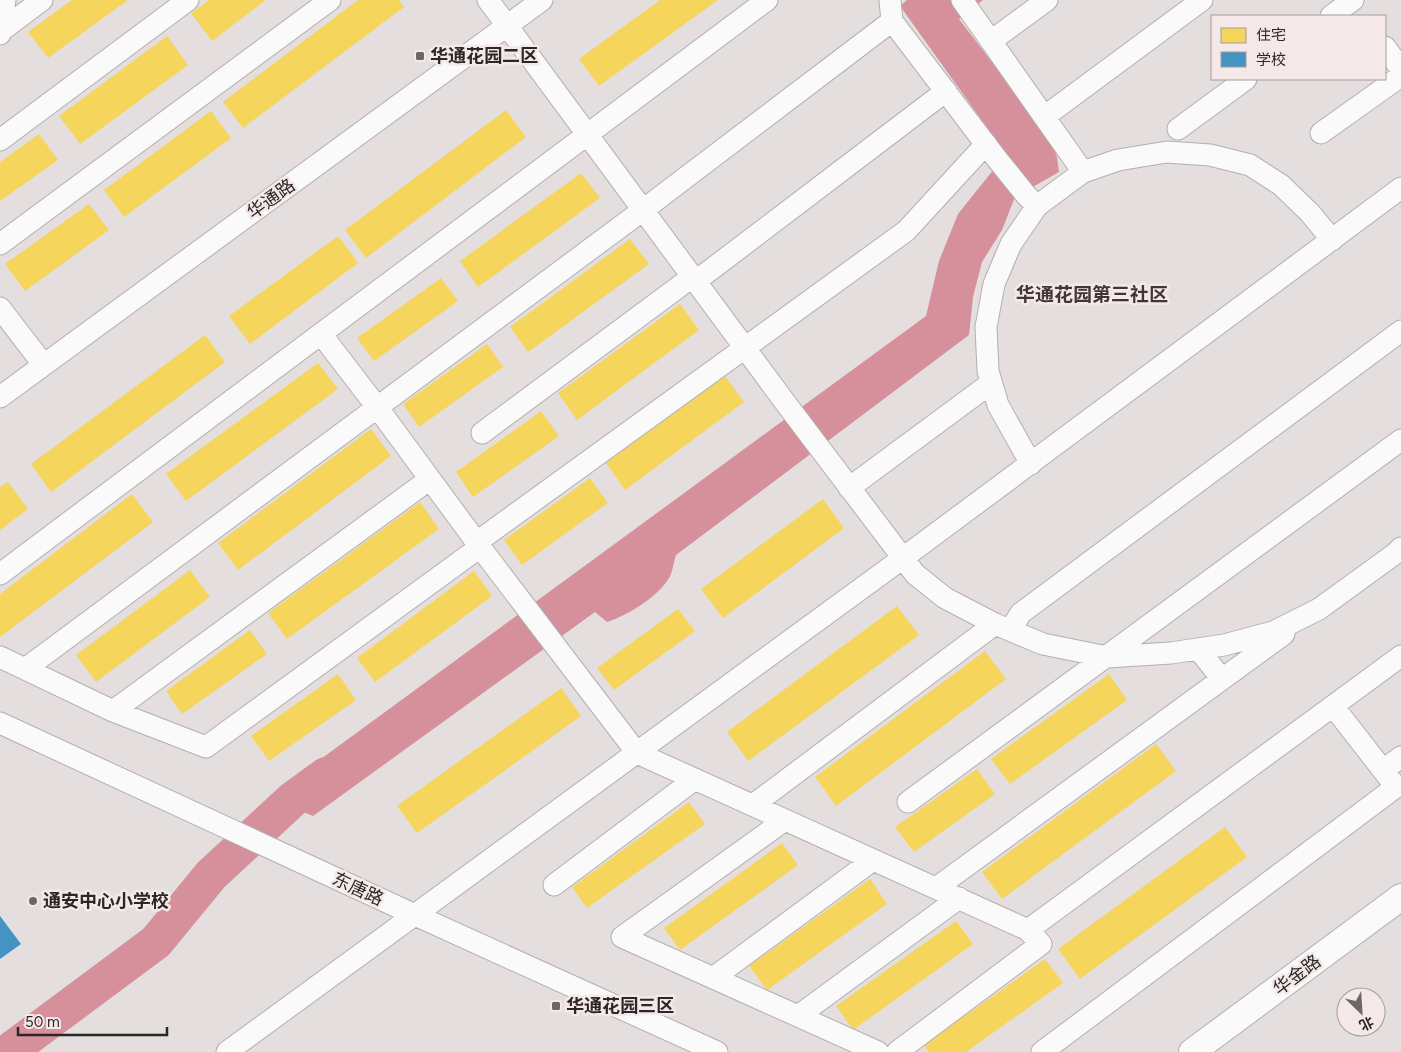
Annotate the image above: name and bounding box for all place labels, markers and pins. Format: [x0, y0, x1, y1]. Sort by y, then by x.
place label: 华通花园二区 [430, 45, 538, 67]
marker: 华通花园二区 [414, 50, 426, 62]
place label: 通安中心小学校 [43, 890, 169, 912]
marker: 通安中心小学校 [27, 895, 39, 907]
place label: 华通花园三区 [566, 995, 674, 1017]
marker: 华通花园三区 [550, 1000, 562, 1012]

